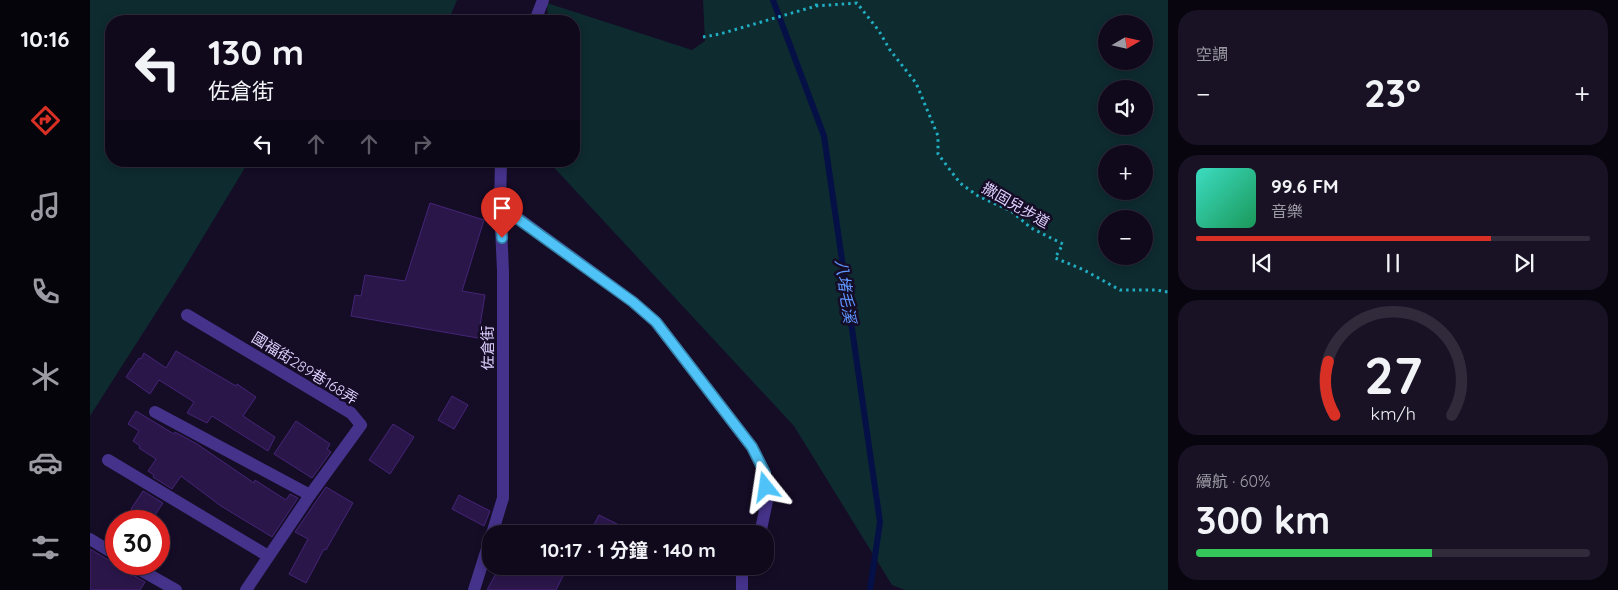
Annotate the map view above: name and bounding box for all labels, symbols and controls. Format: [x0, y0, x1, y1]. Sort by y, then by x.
north arrow [1098, 15, 1152, 70]
map controls [1098, 15, 1153, 265]
text: 10:16 [21, 25, 69, 53]
text: 130 m [208, 30, 304, 74]
icon: left [125, 35, 190, 100]
text: 空調 [1196, 44, 1228, 64]
text: 23° [1364, 69, 1421, 117]
text: − [1196, 76, 1211, 111]
text: + [1574, 76, 1590, 111]
text: 佐倉街 [208, 77, 274, 105]
button: sound [1098, 80, 1153, 135]
icon: directions [28, 103, 63, 138]
icon: left [249, 130, 277, 158]
icon: ahead [302, 130, 330, 158]
icon: ahead [355, 130, 383, 158]
icon: right [408, 130, 436, 158]
button: + [1098, 145, 1153, 200]
text: 99.6 FM [1271, 174, 1339, 198]
street label: 撒固兒步道 [979, 178, 1053, 232]
pin [481, 187, 523, 238]
icon: music [28, 189, 63, 224]
icon: arrive [488, 194, 516, 222]
text: 音樂 [1271, 201, 1303, 221]
button: − [1098, 210, 1153, 265]
icon: previous [1248, 249, 1276, 277]
icon: pause [1379, 249, 1407, 277]
icon: next [1510, 249, 1538, 277]
water label: 八堵毛溪 [832, 258, 861, 326]
icon: phone [28, 274, 63, 309]
street label: 佐倉街 [478, 325, 497, 371]
street label: 國福街289巷168弄 [248, 328, 362, 408]
text: 27 [1364, 342, 1422, 407]
icon: climate [28, 359, 63, 394]
text: km/h [1370, 402, 1416, 424]
icon: car [28, 445, 63, 480]
position arrow [739, 460, 791, 512]
text: 續航 · 60% [1196, 471, 1270, 491]
text: 300 km [1196, 496, 1330, 544]
speed limit sign: 30 [105, 510, 170, 575]
icon: filters [28, 530, 63, 565]
text: 10:17 · 1 分鐘 · 140 m [540, 538, 716, 562]

